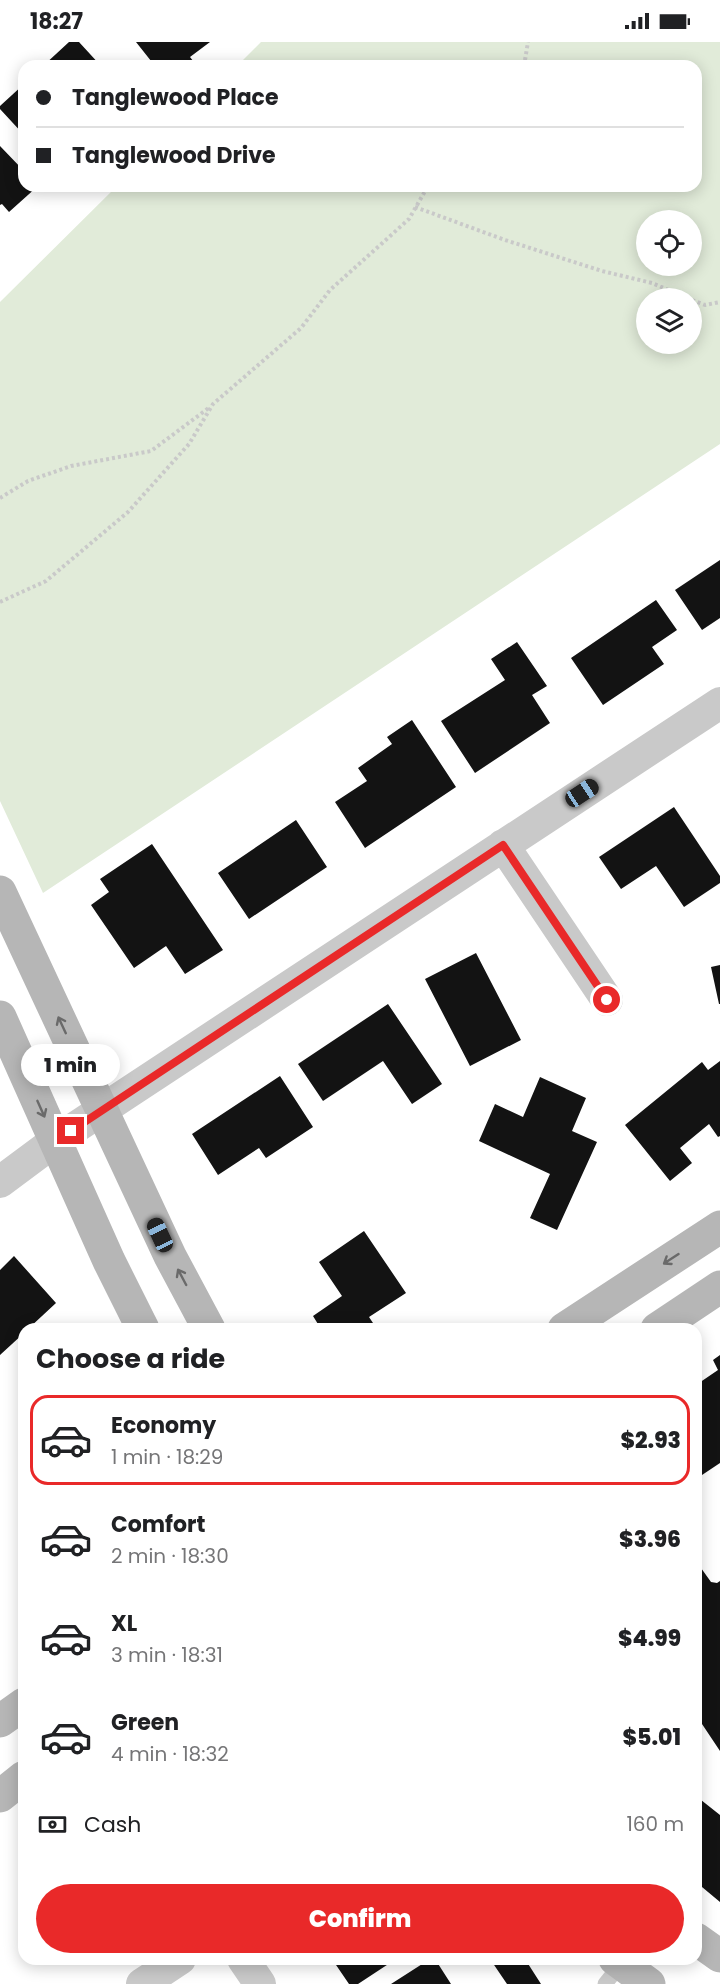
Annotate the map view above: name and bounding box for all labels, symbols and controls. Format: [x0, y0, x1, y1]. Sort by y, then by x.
text: 18:27 [30, 6, 83, 37]
text: Tanglewood Place [72, 82, 278, 113]
text: Tanglewood Drive [72, 140, 276, 171]
map controls [636, 210, 702, 354]
button: locate [636, 210, 702, 276]
button: layers [636, 288, 702, 354]
car [562, 776, 602, 810]
route start [593, 986, 620, 1013]
one-way arrow [56, 1017, 67, 1035]
callout: 1 min [22, 1044, 121, 1086]
text: 1 min [44, 1051, 97, 1079]
one-way arrow [36, 1099, 47, 1117]
route end [57, 1117, 84, 1144]
car [144, 1215, 176, 1255]
one-way arrow [663, 1253, 680, 1265]
one-way arrow [175, 1269, 187, 1287]
text: Choose a ride [36, 1340, 225, 1377]
text: Economy [111, 1410, 216, 1441]
icon: car [39, 1413, 93, 1467]
text: $2.93 [621, 1425, 681, 1456]
text: 1 min · 18:29 [111, 1443, 223, 1471]
text: Comfort [111, 1509, 205, 1540]
icon: car [39, 1512, 93, 1566]
text: $3.96 [619, 1524, 681, 1555]
text: 2 min · 18:30 [111, 1542, 229, 1570]
text: XL [111, 1608, 137, 1639]
icon: car [39, 1611, 93, 1665]
text: $4.99 [618, 1623, 681, 1654]
text: 3 min · 18:31 [111, 1641, 223, 1669]
text: Green [111, 1707, 179, 1738]
icon: car [39, 1710, 93, 1764]
text: $5.01 [622, 1722, 681, 1753]
text: 4 min · 18:32 [111, 1740, 229, 1768]
icon: cash [36, 1808, 69, 1841]
text: Cash [84, 1809, 141, 1840]
text: 160 m [626, 1810, 684, 1838]
button: Confirm [36, 1884, 684, 1953]

